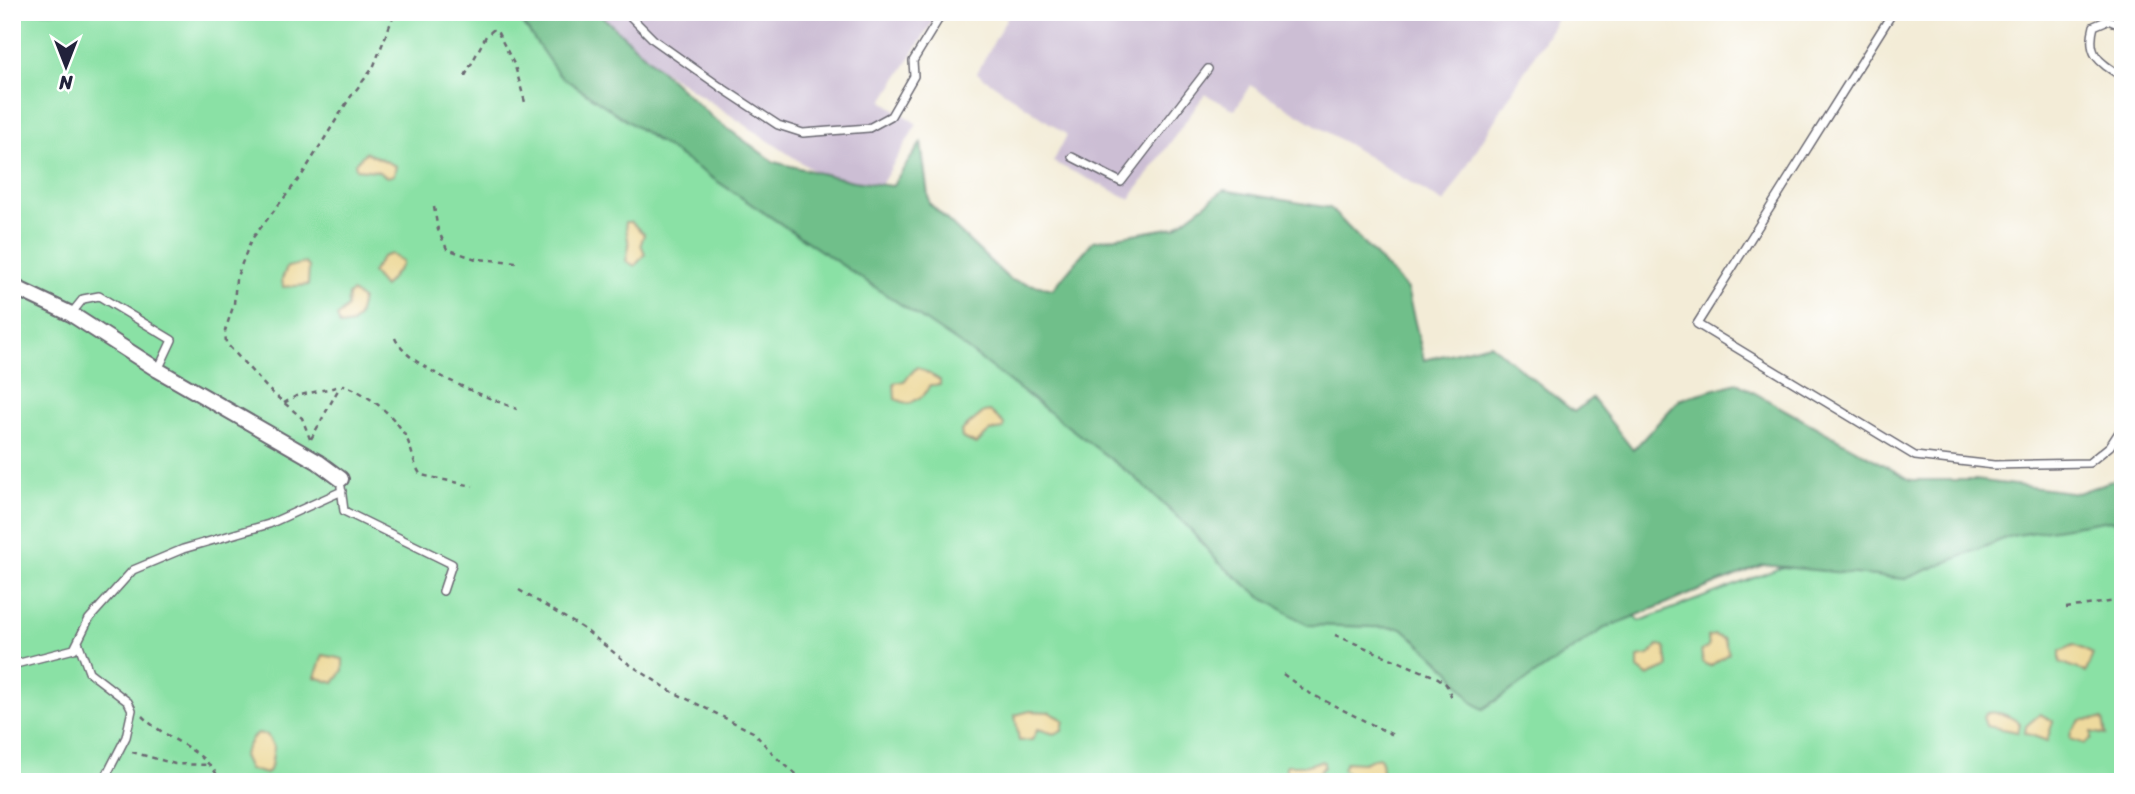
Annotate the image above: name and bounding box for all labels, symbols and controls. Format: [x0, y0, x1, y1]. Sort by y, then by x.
north arrow [32, 32, 102, 102]
text: N [59, 66, 74, 99]

